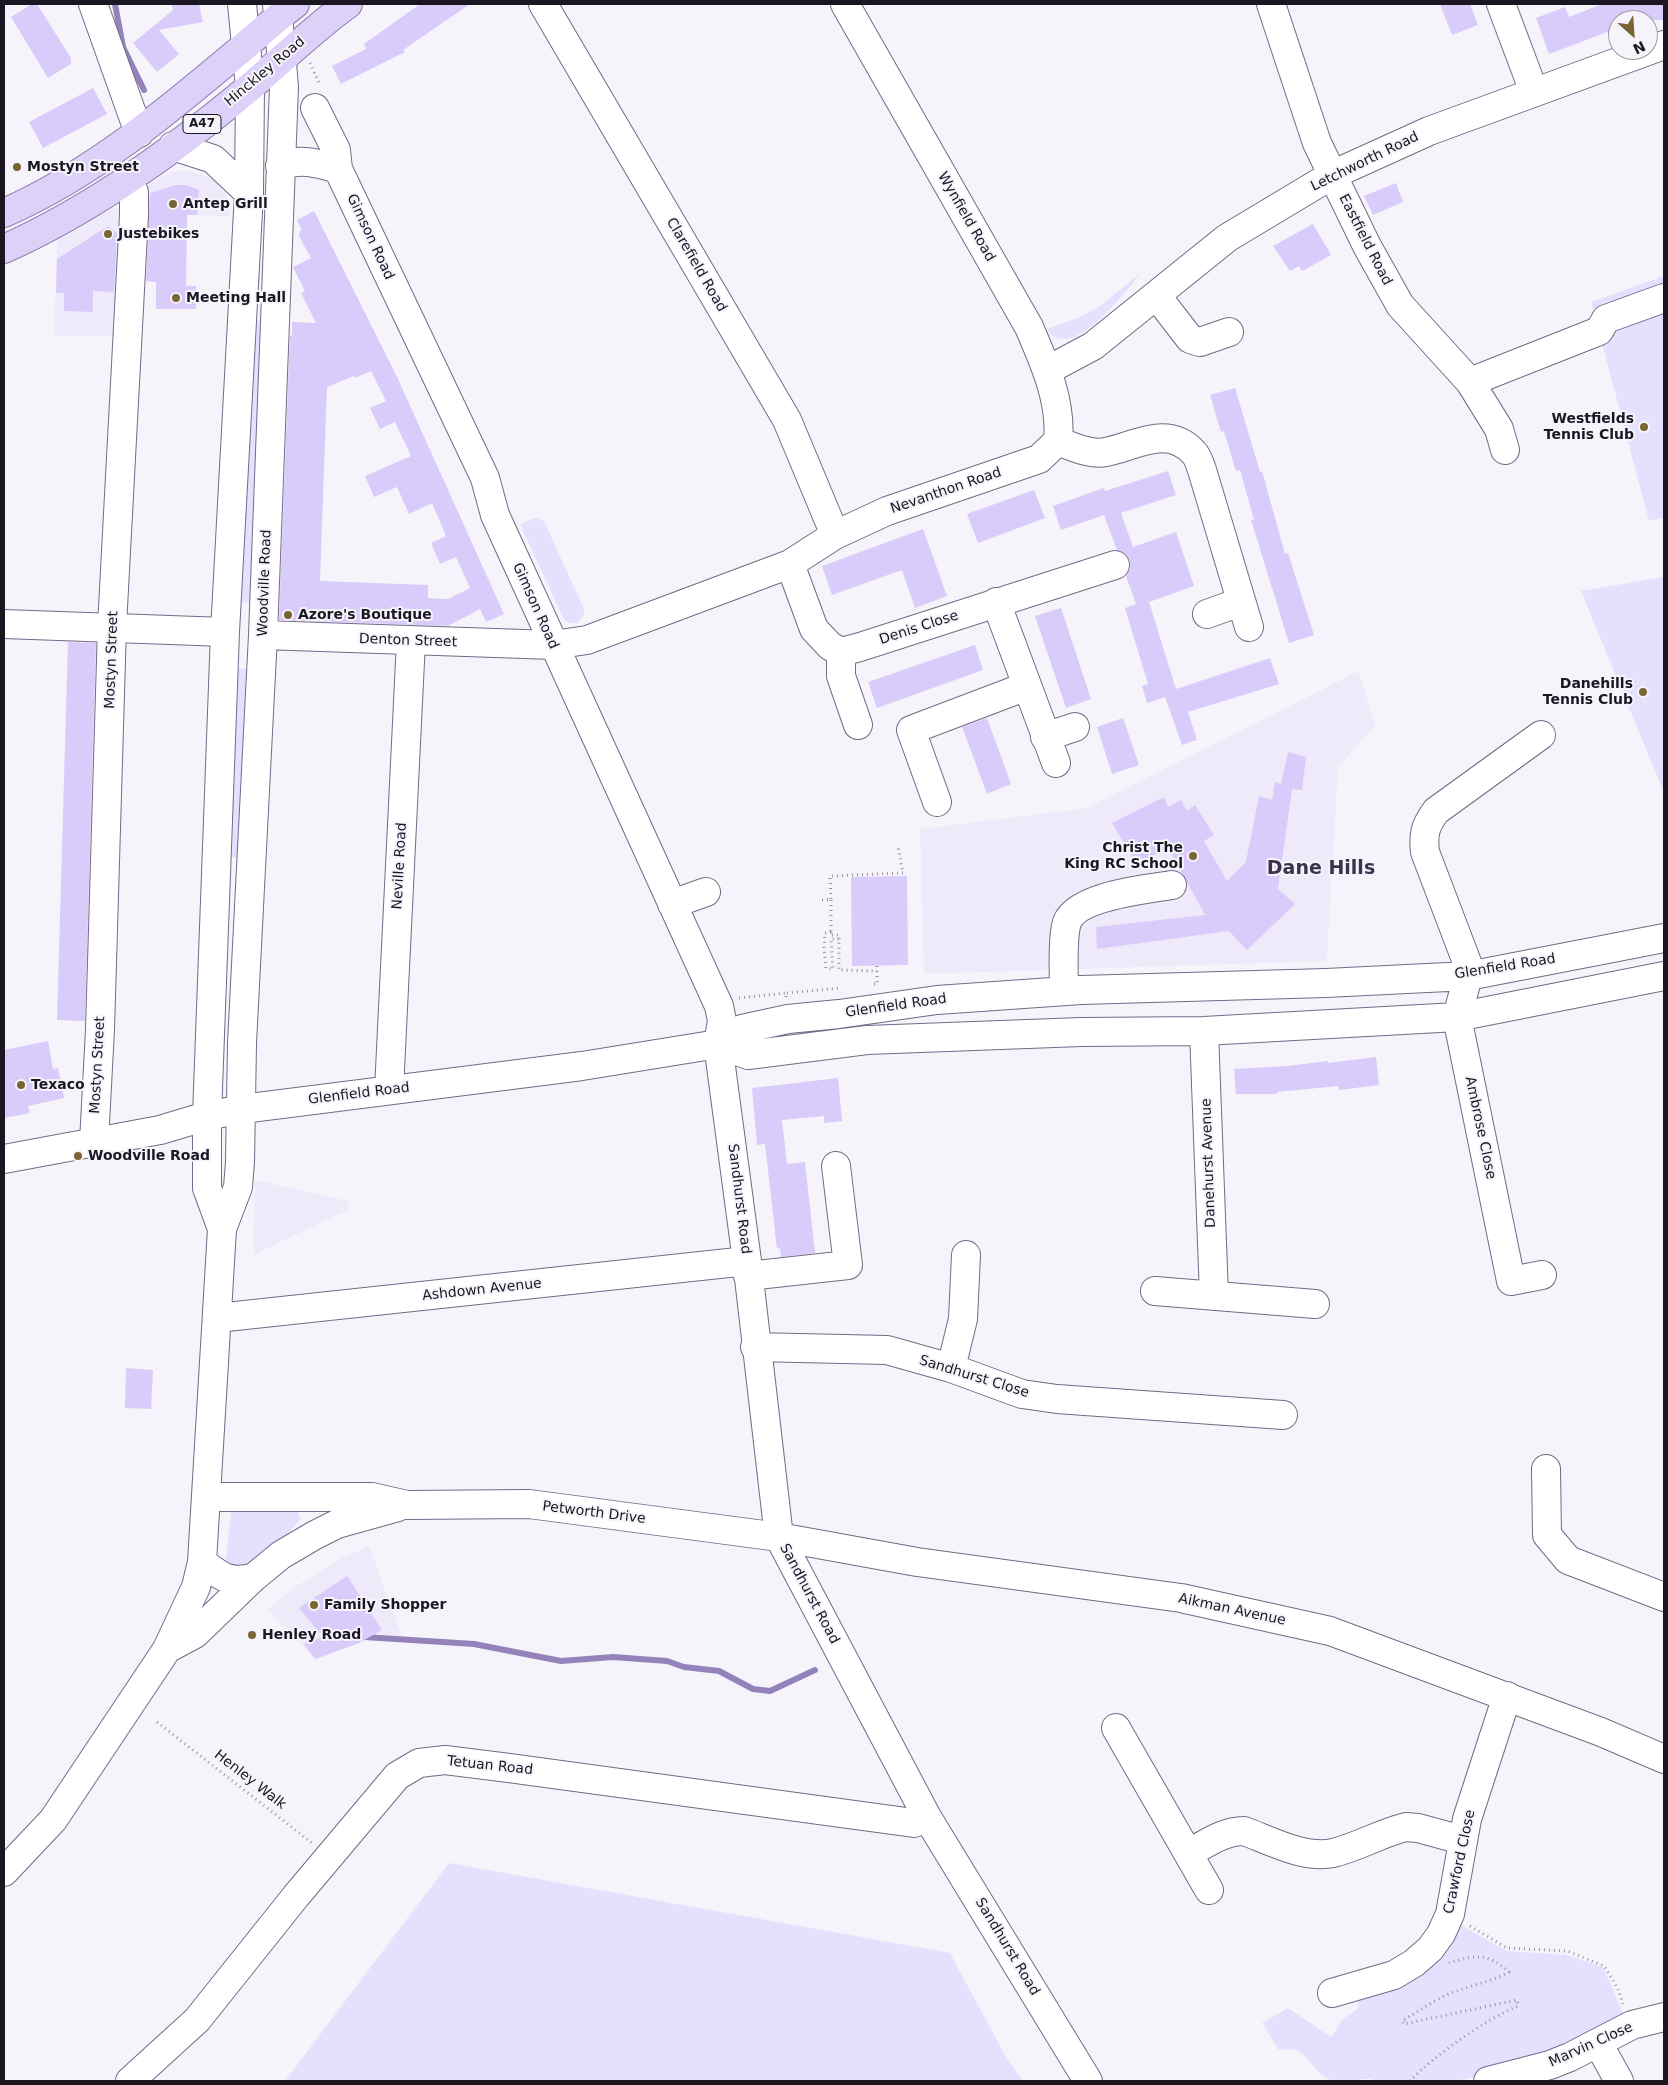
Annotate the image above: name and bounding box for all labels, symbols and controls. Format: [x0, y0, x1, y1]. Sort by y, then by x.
north arrow [1608, 10, 1658, 60]
street label: Hinckley Road [222, 34, 308, 110]
text: N [1630, 38, 1648, 57]
road number: A47 [183, 115, 221, 134]
street label: Letchworth Road [1308, 129, 1422, 195]
place label: Mostyn Street [27, 159, 139, 175]
marker: Mostyn Street [11, 161, 23, 173]
street label: Wynfield Road [934, 169, 998, 265]
street label: Gimson Road [343, 191, 397, 283]
street label: Eastfield Road [1335, 192, 1395, 288]
place label: Antep Grill [183, 196, 268, 212]
marker: Antep Grill [167, 198, 179, 210]
street label: Clarefield Road [662, 215, 730, 315]
place label: Justebikes [118, 226, 199, 242]
marker: Justebikes [102, 228, 114, 240]
place label: Meeting Hall [186, 290, 286, 306]
marker: Meeting Hall [170, 292, 182, 304]
place label: Westfields Tennis Club [1544, 411, 1634, 444]
marker: Westfields Tennis Club [1638, 421, 1650, 433]
street label: Nevanthon Road [888, 464, 1004, 518]
street label: Woodville Road [255, 529, 275, 637]
street label: Gimson Road [508, 560, 562, 652]
place label: Azore's Boutique [298, 607, 432, 623]
street label: Denis Close [877, 607, 961, 649]
marker: Azore's Boutique [282, 609, 294, 621]
street label: Mostyn Street [102, 611, 122, 709]
street label: Denton Street [359, 631, 457, 651]
place label: Danehills Tennis Club [1543, 676, 1633, 709]
marker: Danehills Tennis Club [1637, 686, 1649, 698]
street label: Neville Road [389, 822, 411, 910]
place label: Christ The King RC School [1064, 840, 1183, 872]
marker: Christ The King RC School [1187, 850, 1199, 862]
district label: Dane Hills [1267, 858, 1375, 880]
street label: Glenfield Road [1453, 951, 1557, 983]
street label: Glenfield Road [844, 991, 948, 1021]
street label: Mostyn Street [87, 1016, 109, 1114]
street label: Ambrose Close [1461, 1075, 1499, 1181]
place label: Texaco [31, 1077, 85, 1093]
marker: Texaco [15, 1079, 27, 1091]
street label: Glenfield Road [307, 1079, 411, 1109]
street label: Danehurst Avenue [1198, 1098, 1220, 1228]
street label: Sandhurst Road [724, 1143, 754, 1255]
place label: Woodville Road [88, 1148, 210, 1164]
marker: Woodville Road [72, 1150, 84, 1162]
street label: Ashdown Avenue [421, 1275, 543, 1305]
street label: Sandhurst Close [917, 1352, 1031, 1402]
street label: Petworth Drive [541, 1498, 647, 1528]
street label: Sandhurst Road [776, 1541, 842, 1647]
street label: Aikman Avenue [1177, 1590, 1287, 1630]
place label: Family Shopper [324, 1597, 446, 1613]
marker: Family Shopper [308, 1599, 320, 1611]
place label: Henley Road [262, 1627, 361, 1643]
marker: Henley Road [246, 1629, 258, 1641]
street label: Henley Walk [211, 1747, 289, 1813]
street label: Tetuan Road [446, 1753, 534, 1779]
street label: Crawford Close [1441, 1808, 1479, 1916]
street label: Sandhurst Road [971, 1895, 1043, 1999]
street label: Marvin Close [1546, 2019, 1636, 2071]

